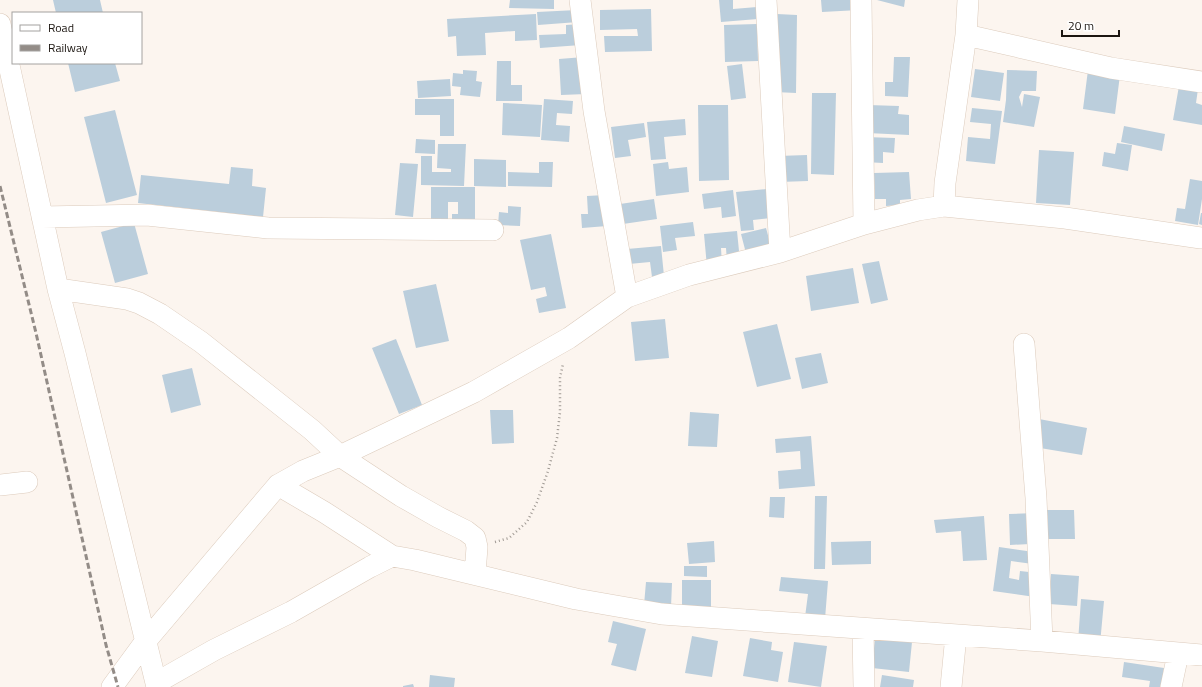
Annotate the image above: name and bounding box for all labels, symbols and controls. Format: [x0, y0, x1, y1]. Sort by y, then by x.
legend [12, 12, 142, 64]
scale bar [1062, 12, 1119, 38]
text: 20 m [1068, 16, 1094, 35]
text: Road [48, 18, 74, 37]
text: Railway [48, 38, 88, 57]

